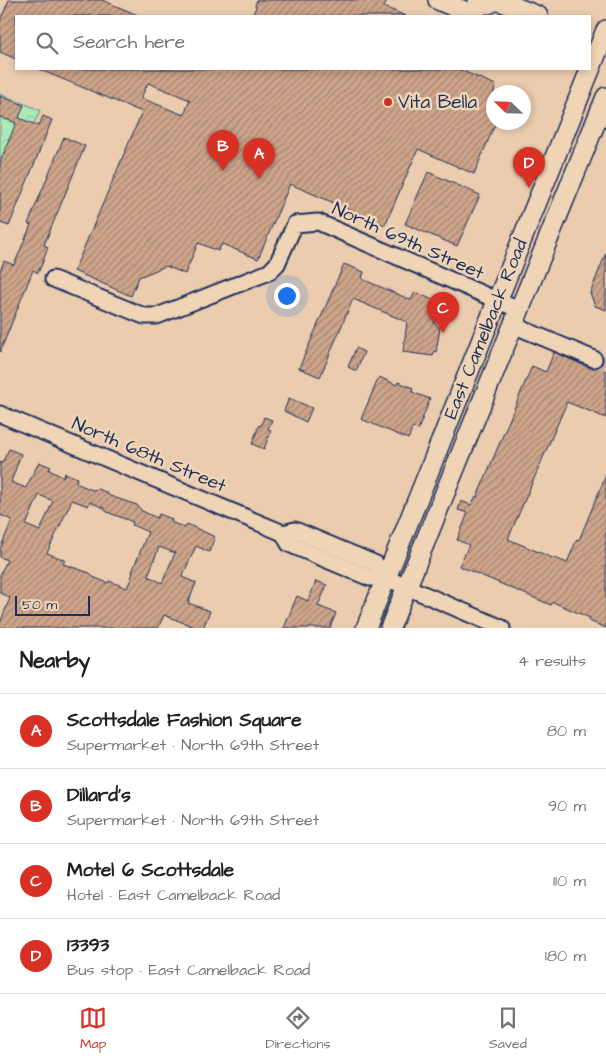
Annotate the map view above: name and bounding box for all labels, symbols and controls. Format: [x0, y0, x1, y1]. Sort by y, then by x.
search box [15, 15, 591, 70]
icon: search [33, 29, 61, 57]
text: Search here [73, 29, 185, 56]
north arrow [486, 85, 531, 130]
place label: Vita Bella [398, 89, 478, 116]
marker: Vita Bella [382, 96, 394, 108]
pin: B [207, 130, 239, 171]
pin: A [243, 138, 275, 179]
pin: D [513, 147, 545, 188]
street label: North 69th Street [328, 195, 489, 287]
street label: East Camelback Road [439, 236, 533, 422]
your location [274, 283, 300, 309]
pin: C [427, 292, 459, 333]
street label: North 68th Street [68, 410, 231, 500]
scale bar [15, 593, 90, 616]
text: 50 m [22, 595, 57, 615]
text: Nearby [20, 646, 90, 675]
text: 4 results [518, 650, 586, 672]
text: Scottsdale Fashion Square [67, 707, 302, 734]
text: A [31, 720, 41, 742]
text: 80 m [547, 720, 586, 742]
text: Supermarket · North 69th Street [67, 734, 319, 756]
text: Dillard's [67, 782, 131, 809]
text: B [30, 795, 42, 817]
text: 90 m [548, 795, 586, 817]
text: Supermarket · North 69th Street [67, 809, 319, 831]
text: Motel 6 Scottsdale [67, 857, 234, 884]
text: C [30, 870, 42, 892]
text: 110 m [553, 870, 586, 892]
text: Hotel · East Camelback Road [67, 884, 280, 906]
text: 13393 [67, 932, 109, 959]
text: D [31, 945, 41, 967]
text: 180 m [545, 945, 586, 967]
text: Bus stop · East Camelback Road [67, 959, 310, 981]
tab: Map [79, 1004, 107, 1054]
tab: Directions [265, 1004, 330, 1054]
tab: Saved [489, 1004, 527, 1054]

